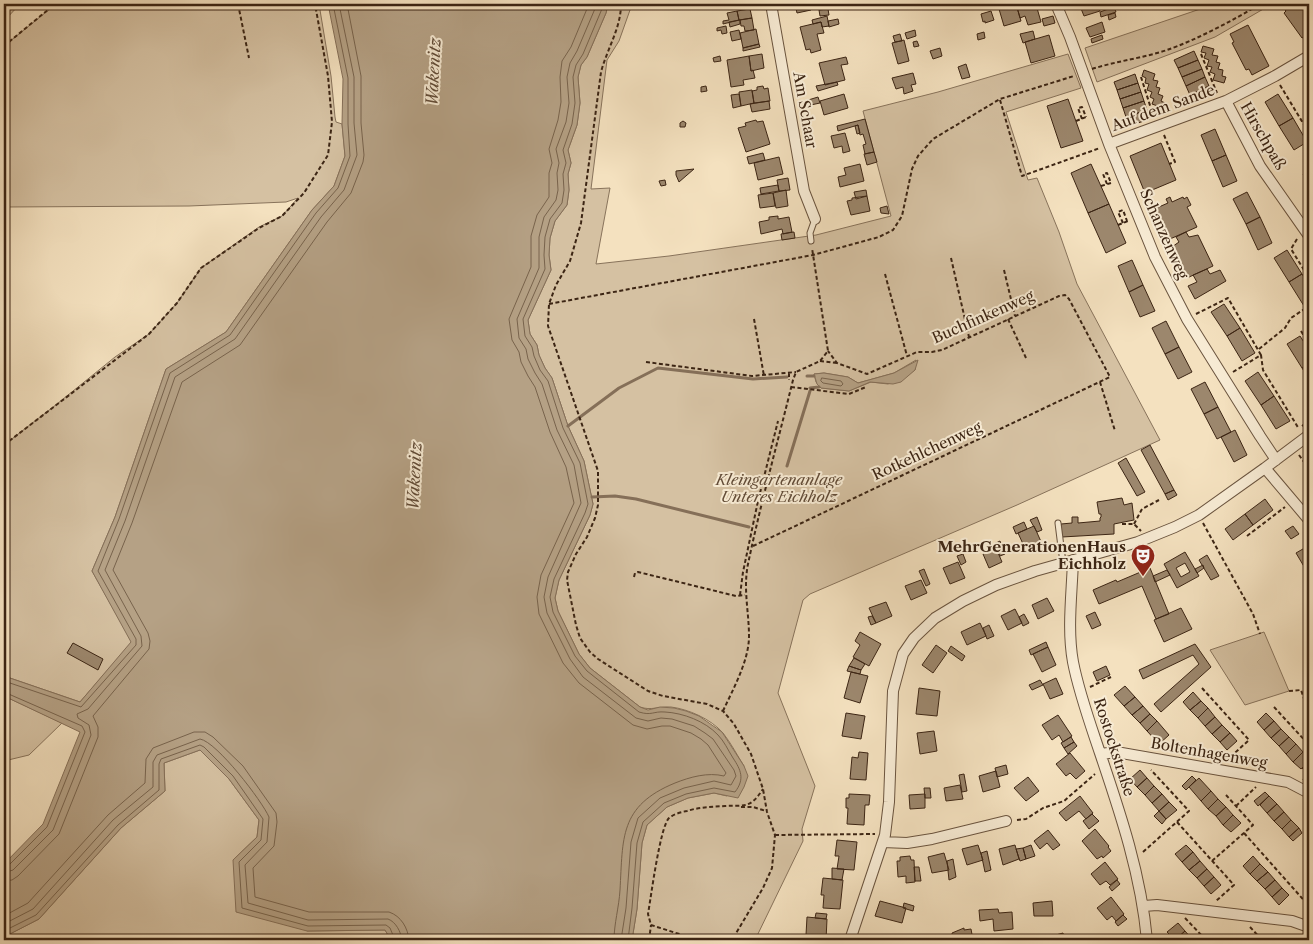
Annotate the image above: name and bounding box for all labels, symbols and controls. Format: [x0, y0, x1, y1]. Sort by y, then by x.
water label: Wakenitz [421, 36, 445, 107]
street label: Am Schaar [789, 69, 822, 150]
street label: Auf dem Sande [1108, 80, 1217, 135]
street label: Hirschpaß [1236, 98, 1291, 174]
street label: Schanzenweg [1136, 186, 1193, 282]
street label: Buchfinkenweg [929, 286, 1037, 348]
street label: Rotkehlchenweg [869, 417, 985, 484]
water label: Wakenitz [402, 440, 426, 511]
park label: Kleingartenanlage Unteres Eichholz [715, 470, 843, 506]
place label: MehrGenerationenHaus Eichholz [937, 537, 1126, 573]
theatre icon: MehrGenerationenHaus Eichholz [1130, 543, 1156, 577]
street label: Rostockstraße [1090, 695, 1139, 798]
street label: Boltenhagenweg [1149, 733, 1269, 772]

